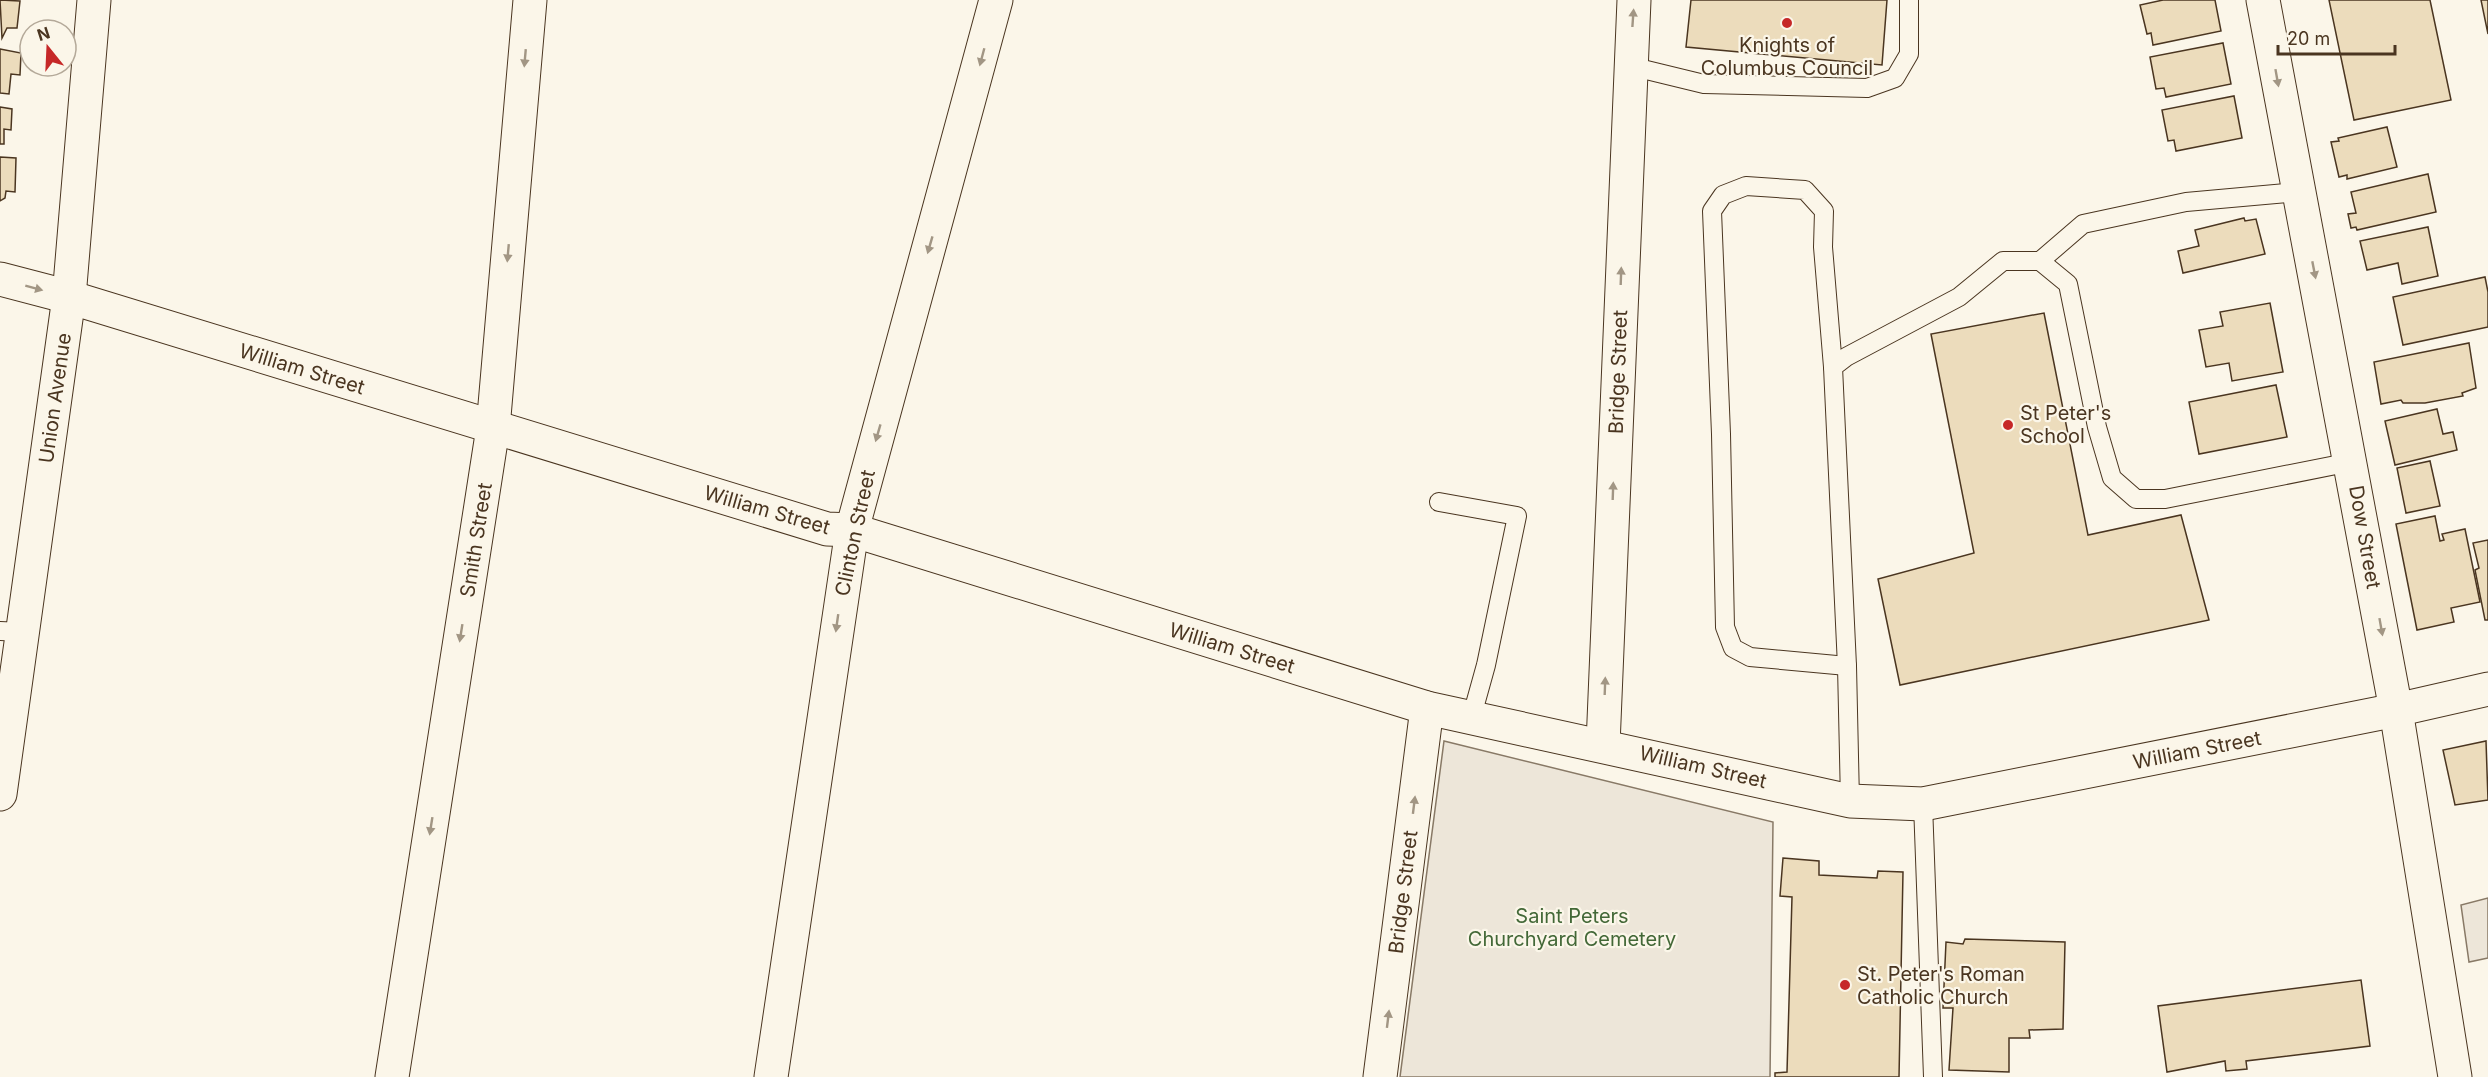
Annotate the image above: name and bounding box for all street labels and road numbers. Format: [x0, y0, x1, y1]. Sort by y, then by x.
street label: Bridge Street [1604, 309, 1632, 434]
street label: Union Avenue [34, 331, 76, 465]
street label: William Street [236, 339, 368, 400]
street label: Clinton Street [830, 467, 880, 598]
street label: Smith Street [455, 481, 497, 599]
street label: William Street [701, 481, 833, 540]
street label: Dow Street [2344, 483, 2386, 591]
street label: William Street [1166, 618, 1298, 679]
street label: William Street [2131, 726, 2263, 774]
street label: William Street [1637, 741, 1769, 793]
street label: Bridge Street [1384, 829, 1423, 955]

